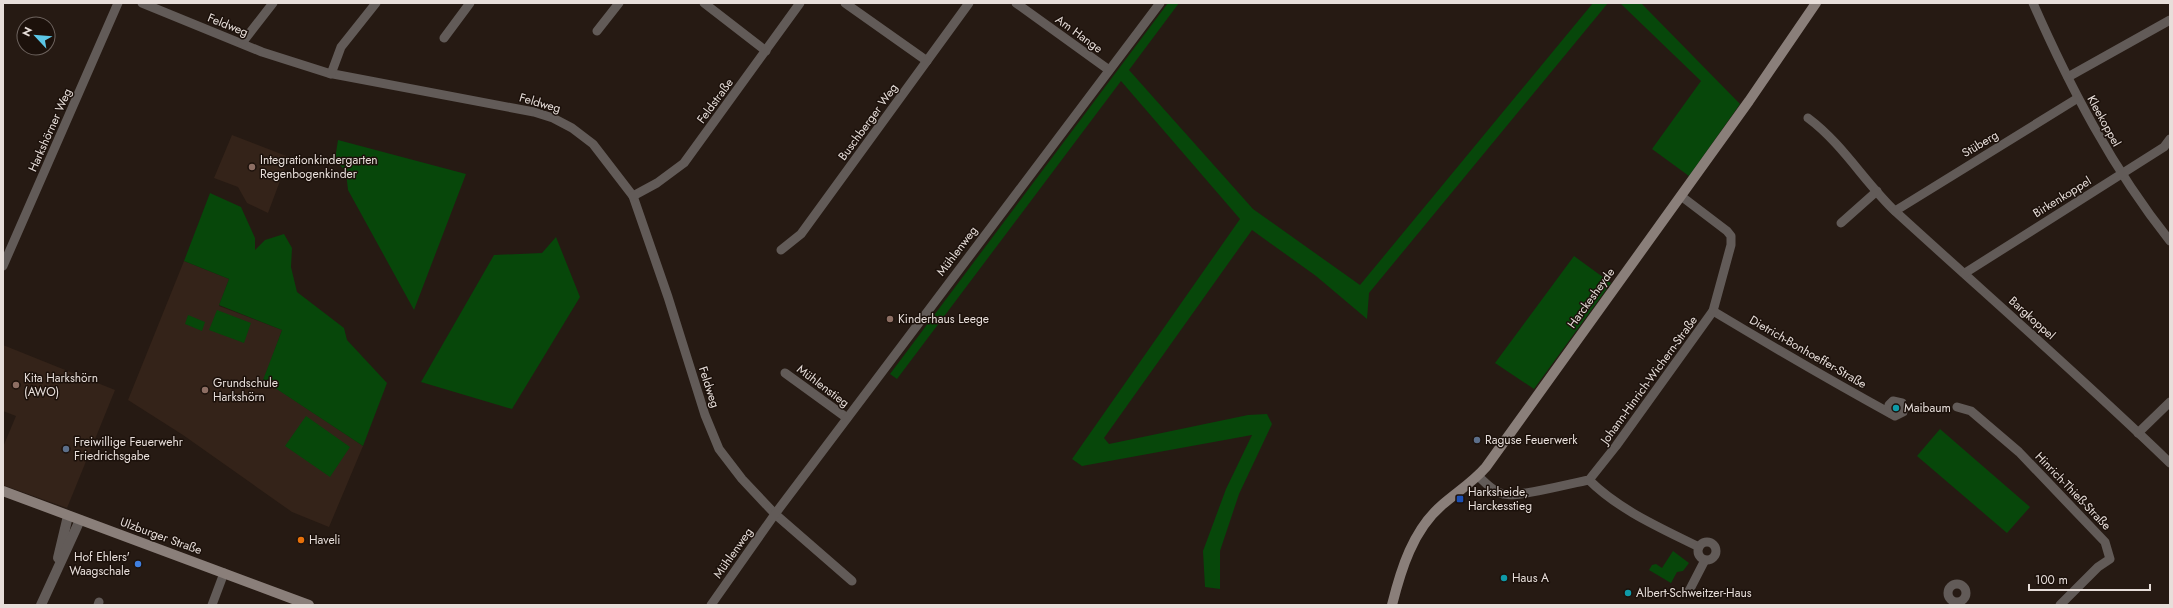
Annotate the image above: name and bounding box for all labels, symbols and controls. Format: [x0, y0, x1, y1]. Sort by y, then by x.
street label: Feldweg [205, 9, 251, 41]
street label: Am Hange [1052, 11, 1106, 57]
north arrow [16, 16, 56, 56]
text: N [18, 24, 36, 39]
street label: Feldstraße [692, 75, 738, 127]
street label: Buschberger Weg [834, 80, 902, 164]
street label: Harkshörner Weg [24, 85, 76, 175]
street label: Feldweg [517, 89, 563, 117]
street label: Kleekoppel [2083, 92, 2125, 150]
street label: Stüberg [1958, 126, 2002, 162]
place label: Integrationkindergarten Regenbogenkinder [260, 151, 378, 183]
marker: Integrationkindergarten Regenbogenkinder [247, 162, 257, 172]
street label: Birkenkoppel [2029, 172, 2095, 222]
street label: Mühlenweg [932, 222, 982, 280]
street label: Harckesheyde [1563, 264, 1619, 332]
street label: Bargkoppel [2005, 292, 2059, 344]
place label: Kinderhaus Leege [898, 310, 989, 328]
street label: Dietrich-Bonhoeffer-Straße [1746, 311, 1870, 393]
street label: Johann-Hinrich-Wichern-Straße [1595, 312, 1702, 450]
marker: Kinderhaus Leege [885, 314, 895, 324]
street label: Mühlenstieg [793, 360, 853, 412]
street label: Feldweg [694, 364, 724, 410]
place label: Kita Harkshörn (AWO) [24, 369, 98, 401]
place label: Grundschule Harkshörn [213, 374, 278, 406]
marker: Kita Harkshörn (AWO) [11, 380, 21, 390]
marker: Grundschule Harkshörn [200, 385, 210, 395]
place label: Maibaum [1904, 399, 1951, 417]
marker: Maibaum [1891, 403, 1901, 413]
place label: Raguse Feuerwerk [1485, 431, 1578, 449]
place label: Freiwillige Feuerwehr Friedrichsgabe [74, 433, 184, 465]
marker: Raguse Feuerwerk [1472, 435, 1482, 445]
marker: Freiwillige Feuerwehr Friedrichsgabe [61, 444, 71, 454]
street label: Hinrich-Thieß-Straße [2031, 448, 2115, 534]
place label: Harksheide, Harckesstieg [1468, 483, 1532, 515]
marker: Harksheide, Harckesstieg [1455, 494, 1465, 504]
street label: Ulzburger Straße [118, 513, 204, 559]
street label: Mühlenweg [709, 524, 757, 582]
place label: Haveli [309, 531, 340, 549]
marker: Haveli [296, 535, 306, 545]
place label: Hof Ehlers' Waagschale [69, 548, 130, 580]
marker: Hof Ehlers' Waagschale [133, 559, 143, 569]
scale bar [2029, 566, 2150, 592]
place label: Haus A [1512, 569, 1549, 587]
text: 100 m [2035, 571, 2068, 589]
marker: Haus A [1499, 573, 1509, 583]
place label: Albert-Schweitzer-Haus [1636, 584, 1752, 602]
marker: Albert-Schweitzer-Haus [1623, 588, 1633, 598]

